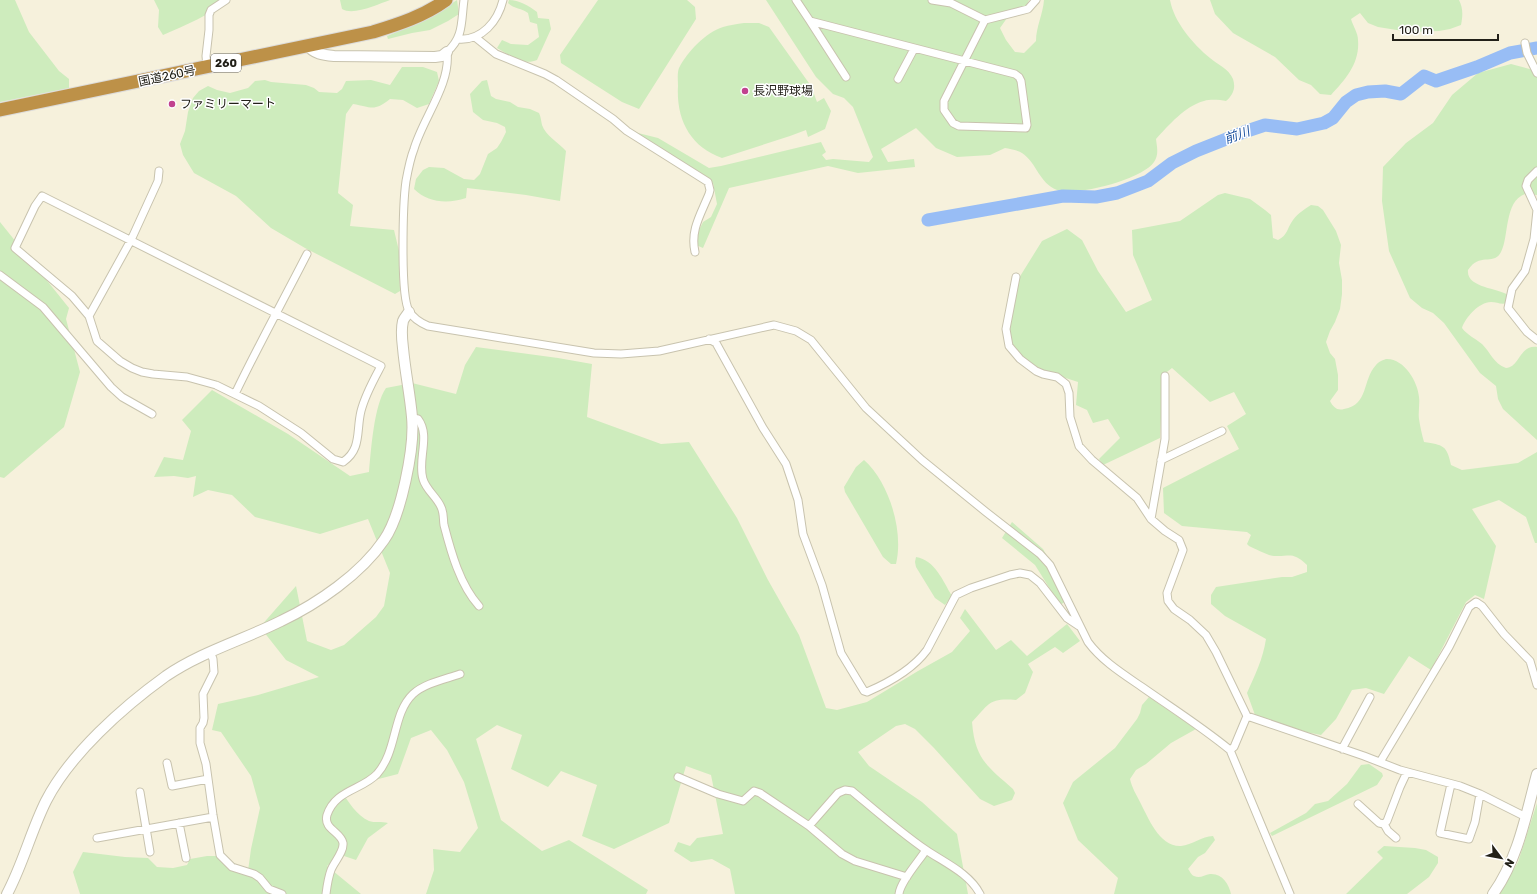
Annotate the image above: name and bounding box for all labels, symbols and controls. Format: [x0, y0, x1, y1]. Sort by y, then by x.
scale bar [1393, 16, 1498, 42]
text: 100 m [1399, 23, 1433, 37]
road number: 260 [211, 54, 241, 72]
street label: 国道260号 [137, 63, 197, 89]
place label: 長沢野球場 [753, 84, 813, 98]
marker: 長沢野球場 [740, 86, 750, 96]
place label: ファミリーマート [180, 97, 276, 111]
marker: ファミリーマート [167, 99, 177, 109]
water label: 前川 [1222, 123, 1254, 146]
north arrow [1481, 838, 1521, 878]
text: N [1501, 856, 1517, 870]

